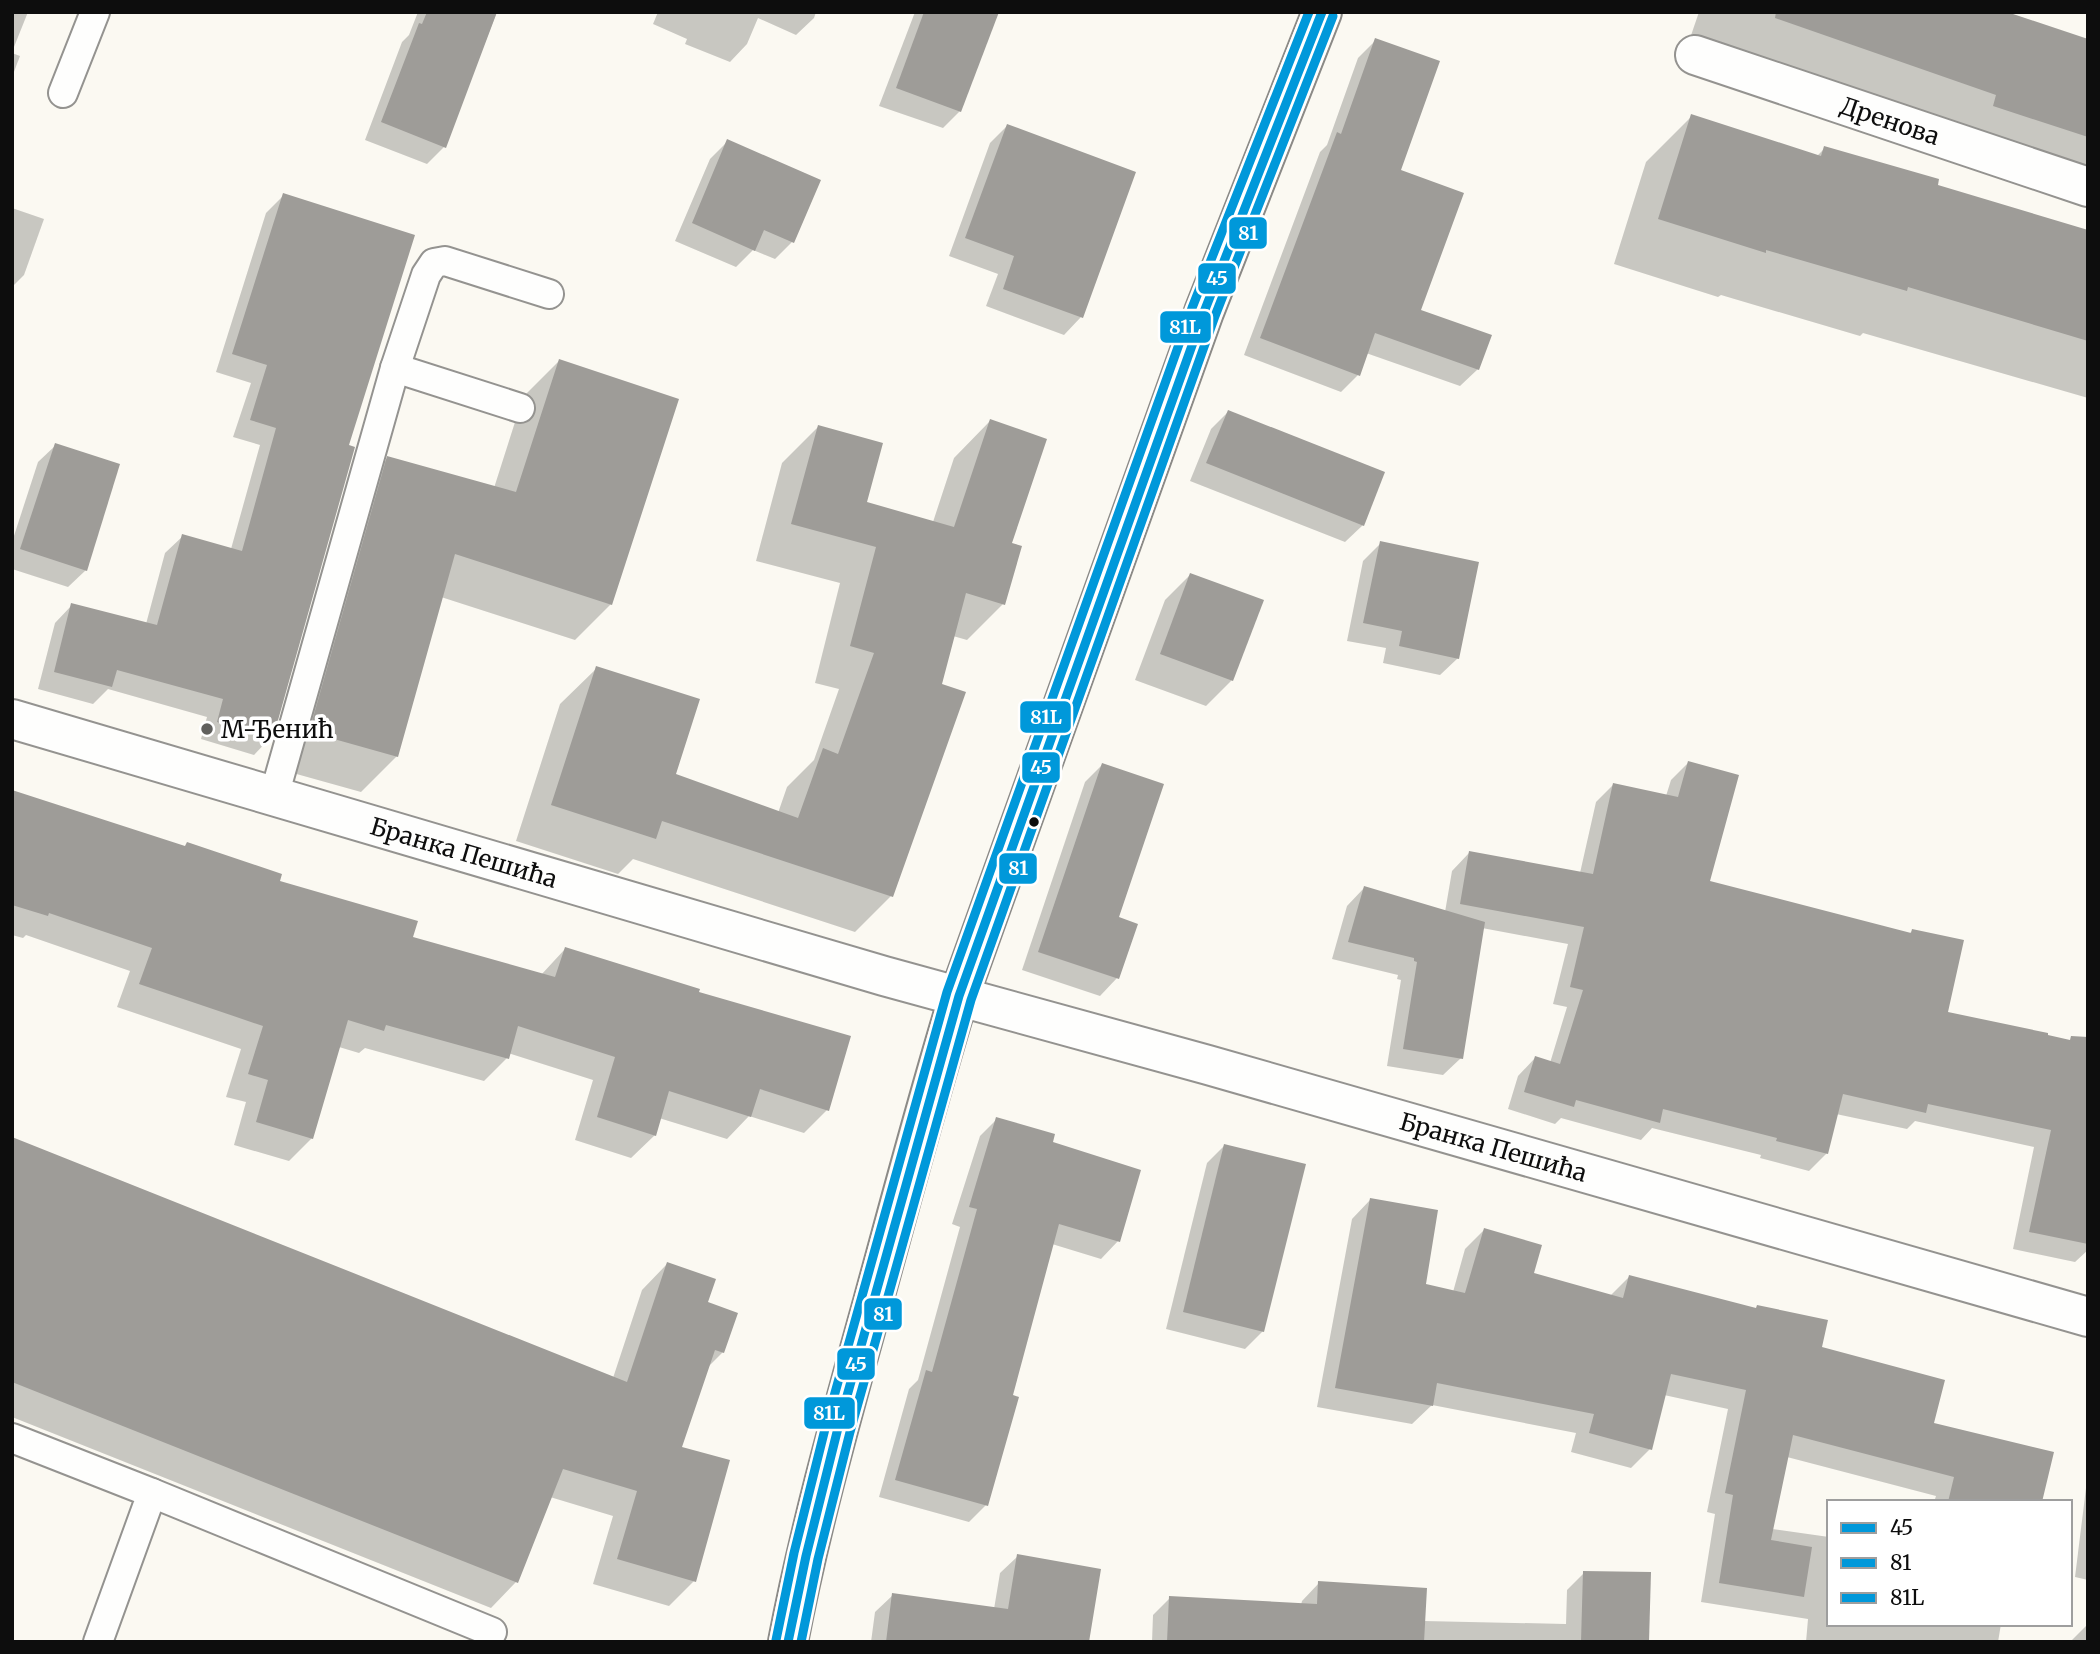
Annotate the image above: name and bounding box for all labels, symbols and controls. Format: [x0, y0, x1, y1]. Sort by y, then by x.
street label: Дренова [1837, 90, 1944, 152]
line badge: 81 [1228, 216, 1268, 250]
text: 81 [1238, 221, 1258, 245]
line badge: 45 [1197, 262, 1237, 295]
text: 45 [1206, 266, 1228, 290]
line badge: 81L [1159, 310, 1212, 344]
text: 81L [1169, 315, 1201, 339]
line badge: 81L [1019, 700, 1072, 734]
text: 81L [1030, 705, 1062, 729]
place label: М-Ђенић [221, 714, 334, 745]
marker: М-Ђенић [199, 721, 215, 737]
line badge: 45 [1021, 751, 1061, 784]
text: 45 [1030, 755, 1052, 779]
street label: Бранка Пешића [367, 810, 561, 894]
unlabelled marker [1027, 815, 1041, 829]
line badge: 81 [998, 852, 1038, 885]
text: 81 [1008, 856, 1028, 880]
street label: Бранка Пешића [1396, 1105, 1591, 1188]
line badge: 81 [863, 1297, 903, 1331]
text: 81 [873, 1302, 893, 1326]
line badge: 45 [836, 1347, 876, 1381]
text: 45 [845, 1352, 867, 1376]
line badge: 81L [803, 1396, 856, 1430]
text: 81L [813, 1401, 845, 1425]
legend [1827, 1500, 2072, 1626]
text: 45 [1890, 1514, 1913, 1541]
text: 81 [1890, 1549, 1911, 1576]
text: 81L [1890, 1584, 1924, 1611]

